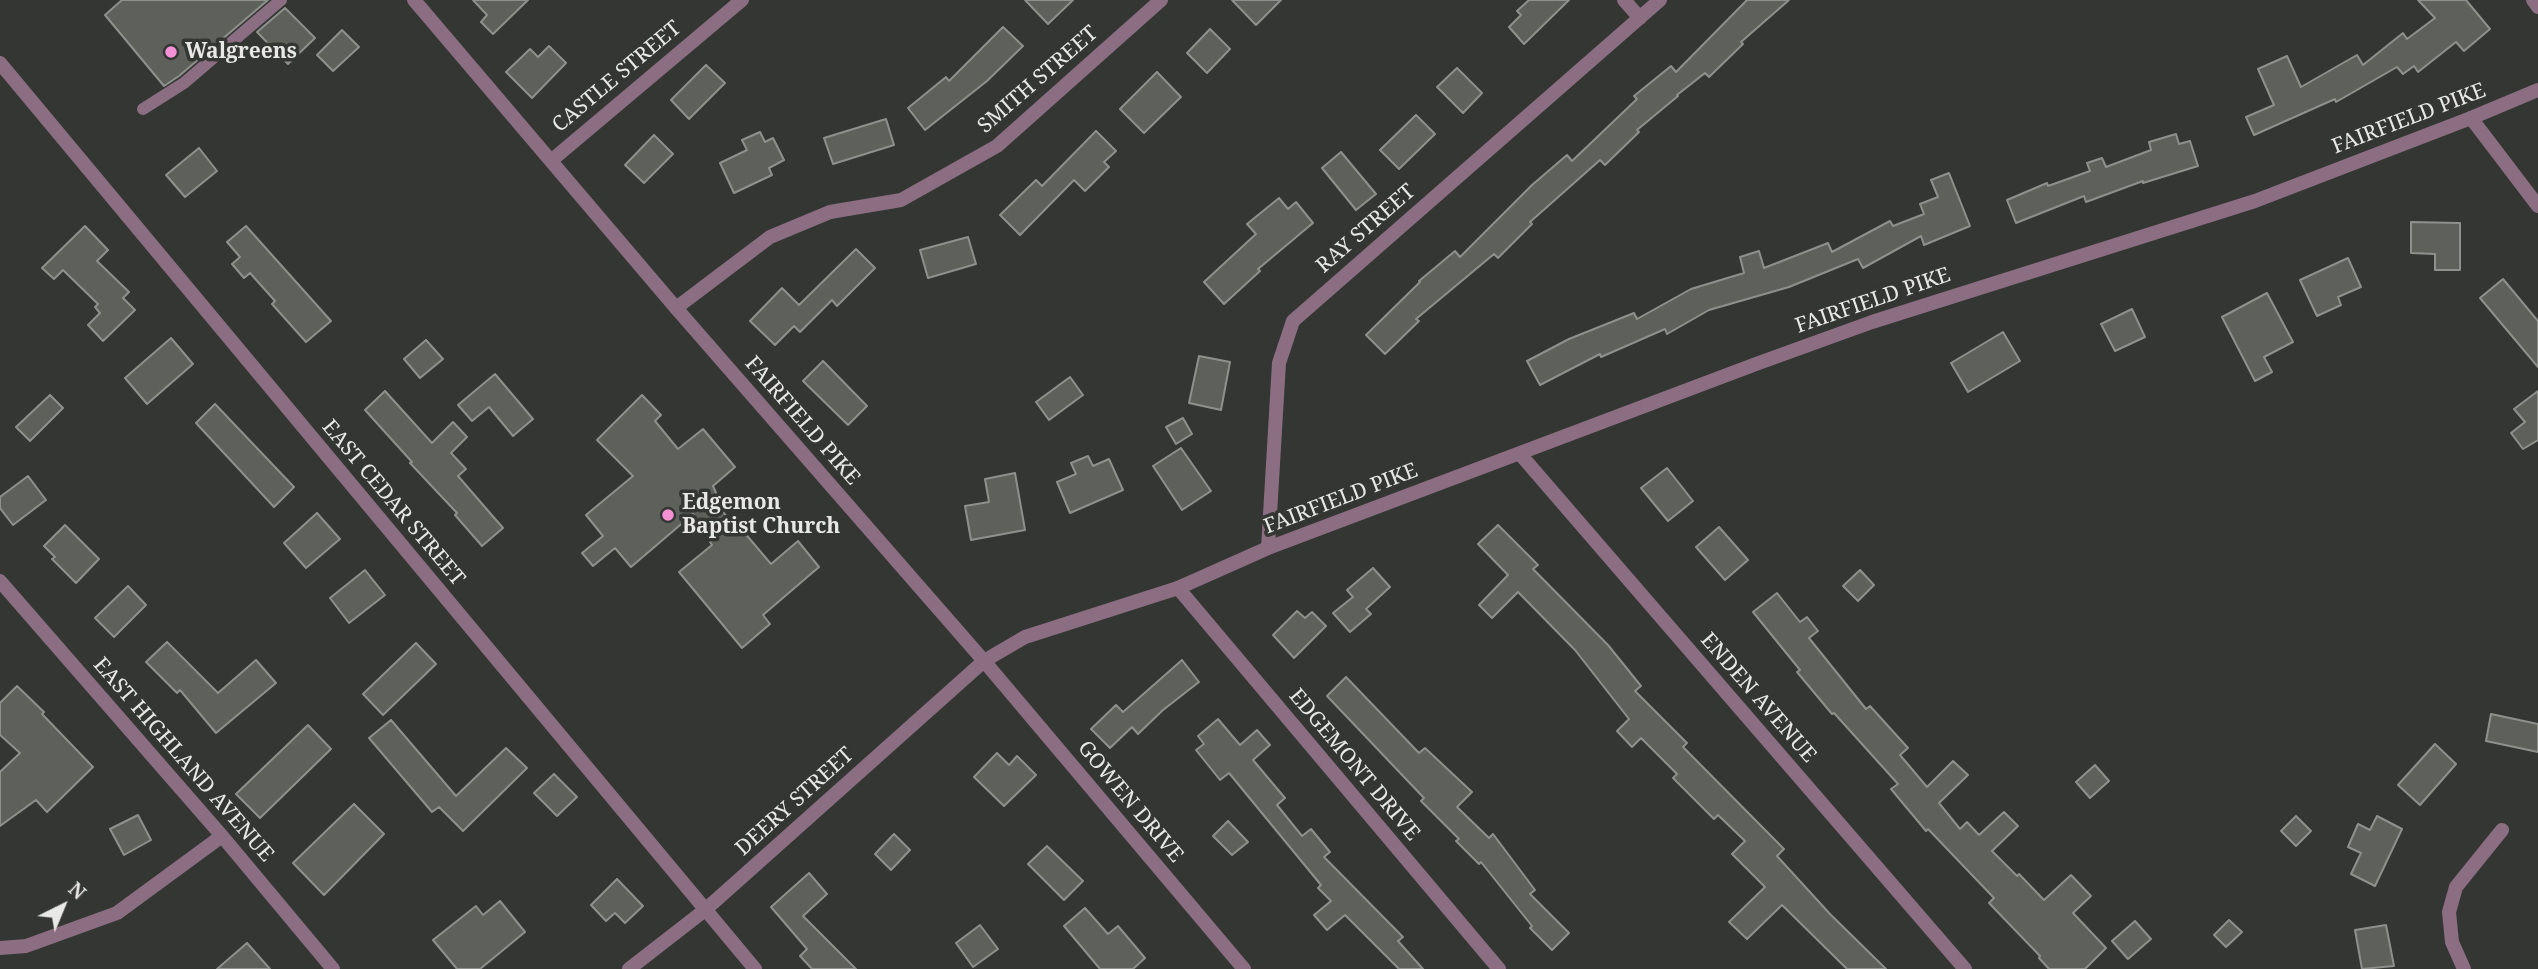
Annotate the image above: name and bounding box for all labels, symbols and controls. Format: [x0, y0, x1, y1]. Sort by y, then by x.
street label: CASTLE STREET [548, 16, 686, 138]
street label: SMITH STREET [973, 21, 1103, 139]
place label: Walgreens [185, 39, 297, 65]
marker: Walgreens [163, 44, 179, 60]
street label: FAIRFIELD PIKE [2329, 78, 2489, 160]
street label: RAY STREET [1312, 179, 1420, 279]
street label: FAIRFIELD PIKE [1792, 263, 1954, 339]
street label: FAIRFIELD PIKE [739, 351, 865, 491]
street label: EAST CEDAR STREET [316, 415, 470, 591]
street label: FAIRFIELD PIKE [1261, 458, 1421, 540]
place label: Edgemon Baptist Church [682, 490, 840, 540]
marker: Edgemon Baptist Church [660, 507, 676, 523]
street label: ENDEN AVENUE [1695, 628, 1821, 768]
street label: EAST HIGHLAND AVENUE [87, 653, 279, 867]
street label: EDGEMONT DRIVE [1283, 684, 1425, 846]
street label: GOWEN DRIVE [1072, 736, 1188, 868]
street label: DEERY STREET [731, 742, 859, 862]
north arrow [28, 871, 98, 941]
text: N [63, 876, 92, 905]

